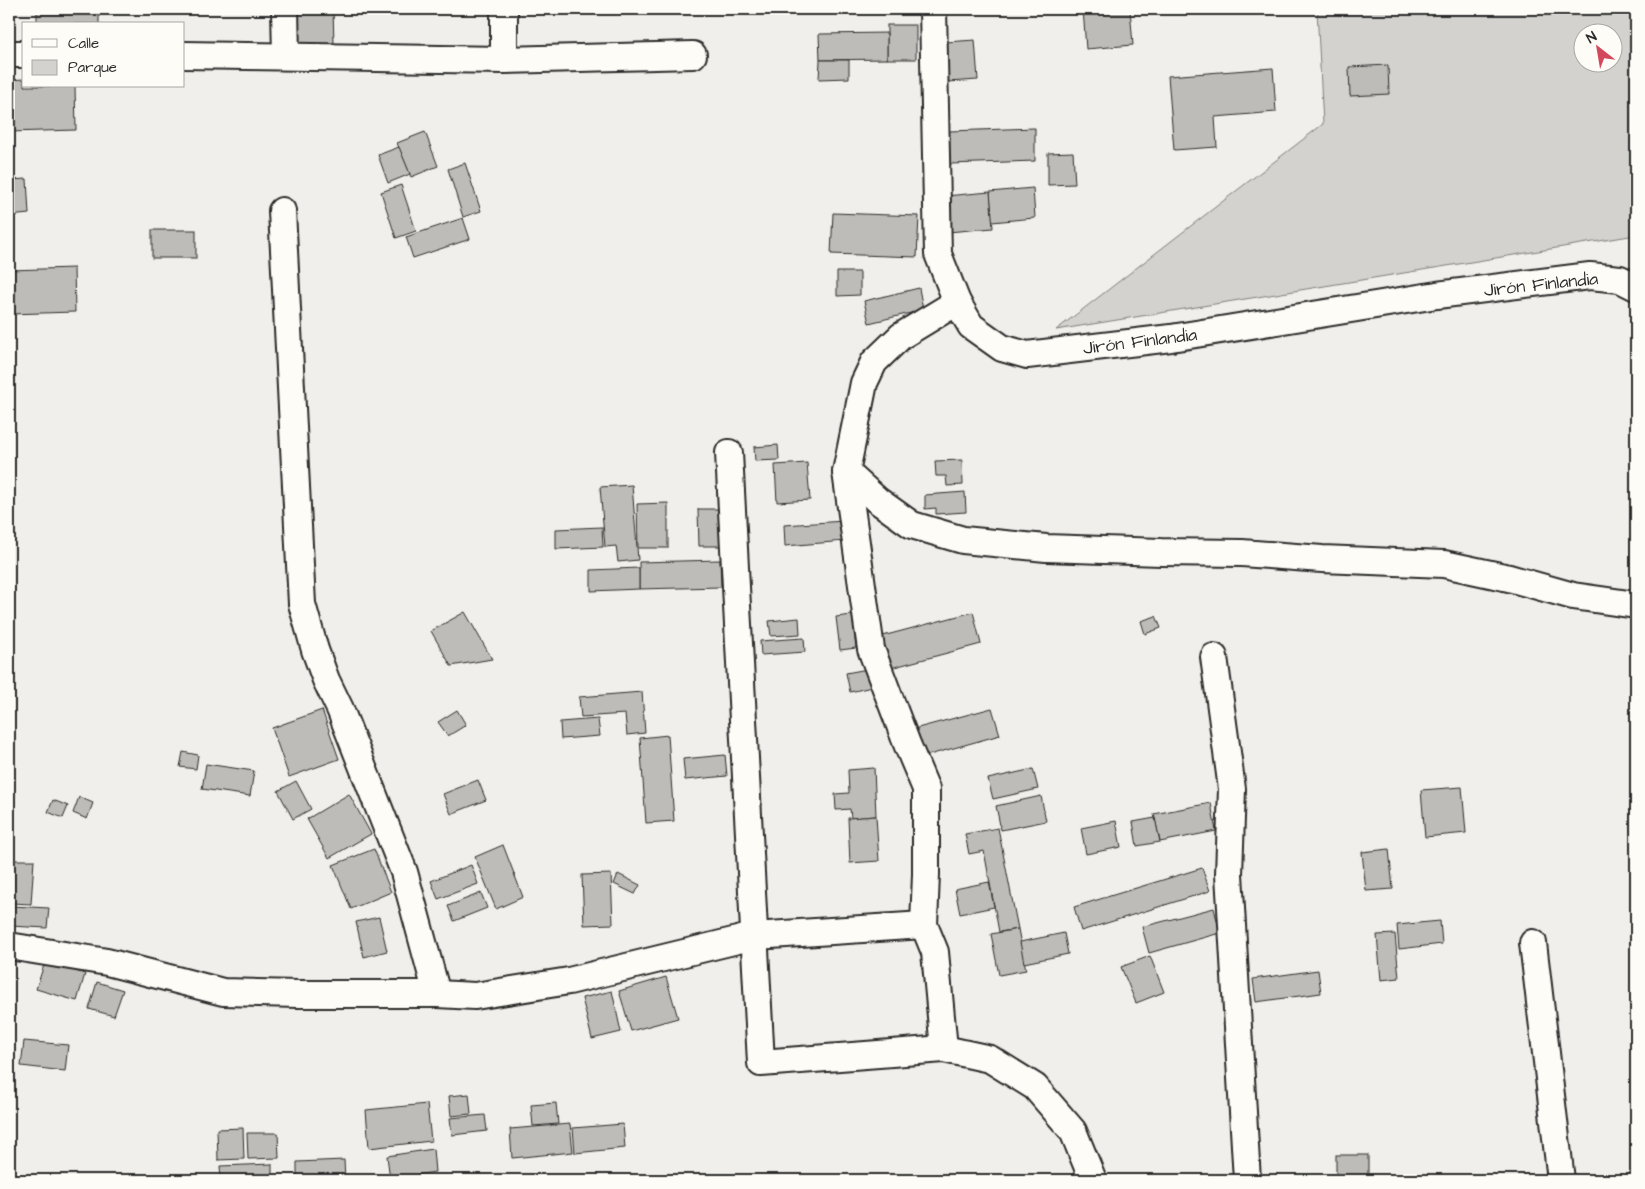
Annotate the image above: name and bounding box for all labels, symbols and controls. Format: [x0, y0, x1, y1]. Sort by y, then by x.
legend [22, 22, 185, 88]
north arrow [1572, 22, 1622, 72]
text: N [1583, 27, 1601, 49]
text: Calle [68, 33, 99, 54]
text: Parque [68, 57, 117, 78]
street label: Jirón Finlandia [1483, 266, 1599, 303]
street label: Jirón Finlandia [1082, 322, 1199, 361]

